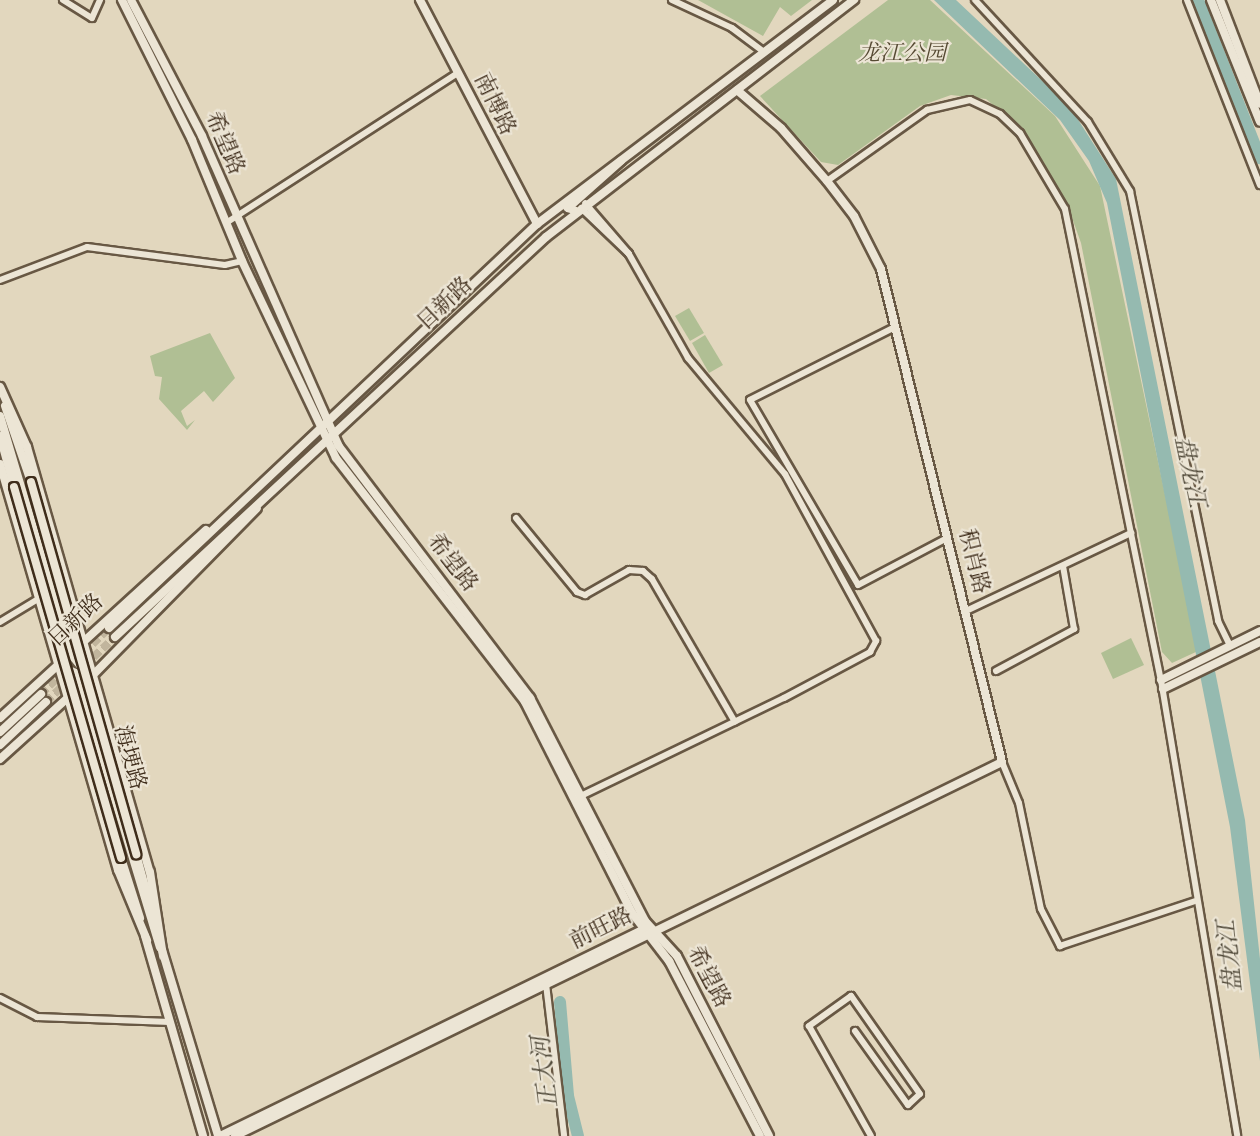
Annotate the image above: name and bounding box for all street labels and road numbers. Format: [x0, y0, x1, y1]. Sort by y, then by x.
street label: 南博路 [467, 70, 519, 140]
street label: 希望路 [198, 108, 248, 180]
street label: 日新路 [413, 273, 479, 337]
street label: 积肖路 [951, 527, 993, 597]
street label: 希望路 [420, 530, 482, 598]
street label: 日新路 [44, 590, 110, 654]
street label: 海埂路 [107, 723, 149, 793]
street label: 前旺路 [567, 904, 637, 956]
street label: 希望路 [680, 943, 734, 1013]

